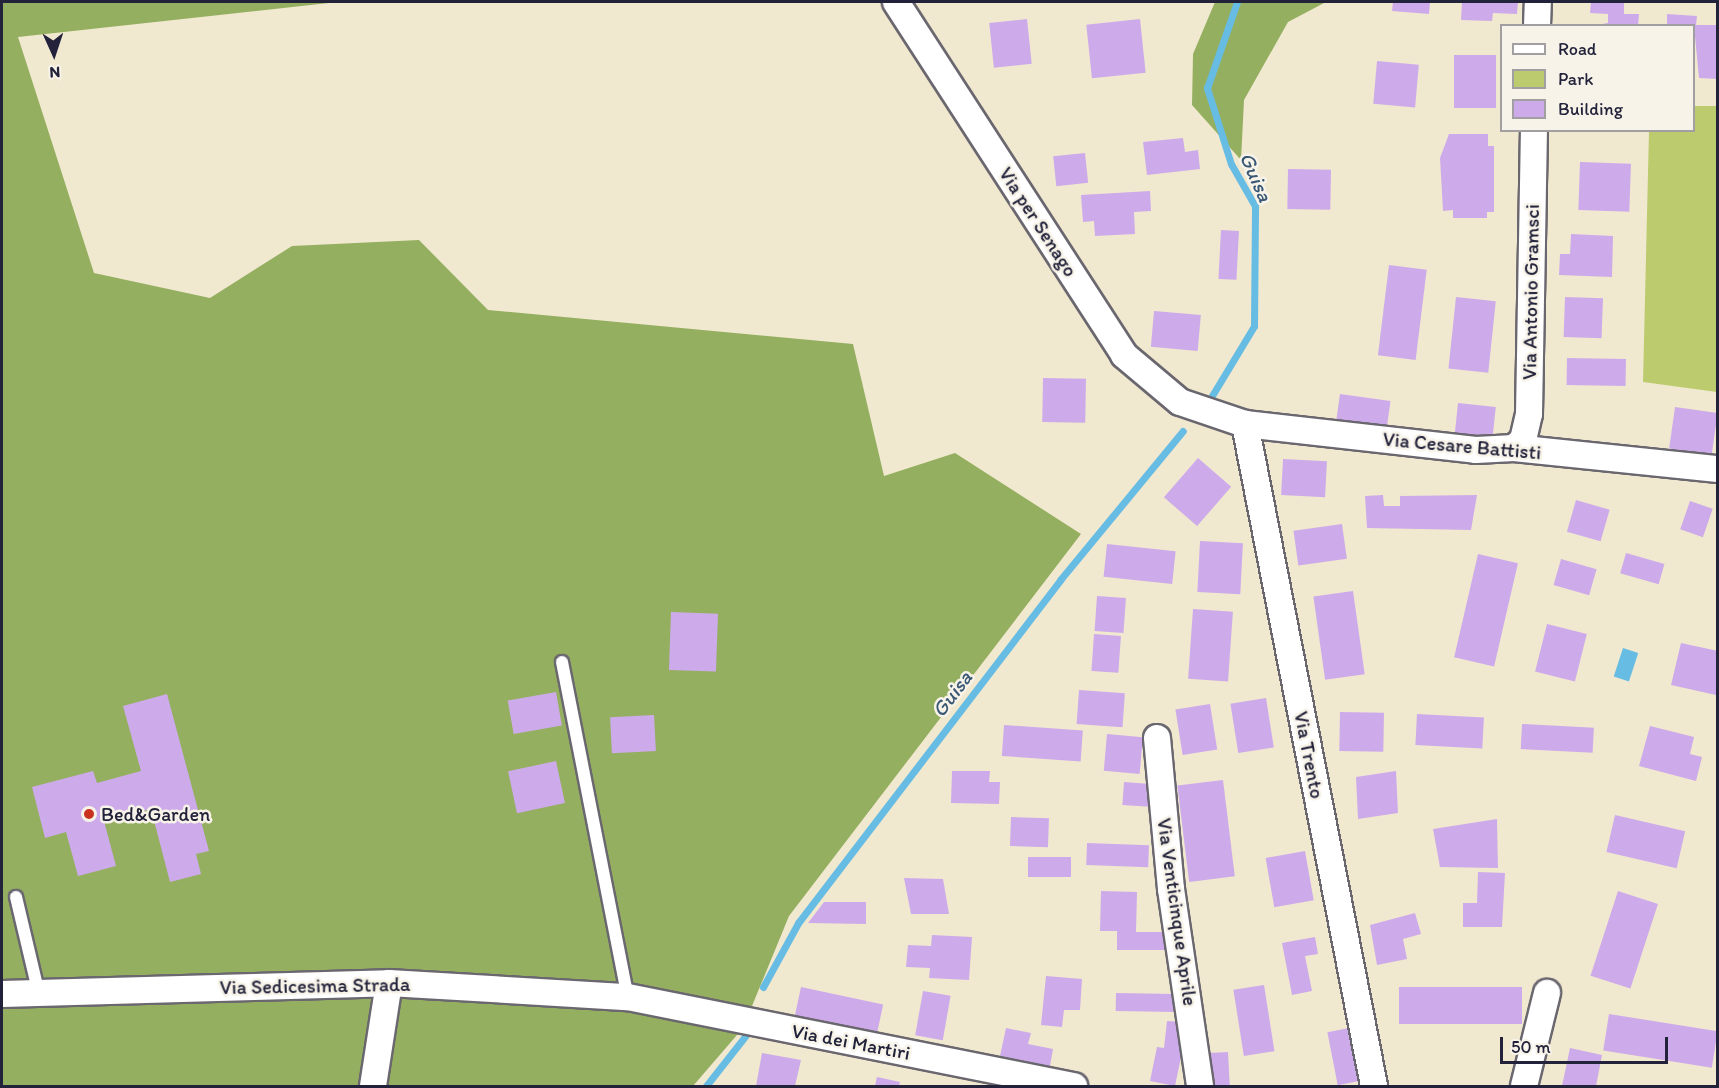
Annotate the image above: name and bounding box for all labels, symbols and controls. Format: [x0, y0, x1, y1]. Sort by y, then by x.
north arrow [24, 24, 84, 84]
legend [1500, 24, 1695, 132]
text: Road [1558, 38, 1597, 60]
text: N [49, 63, 61, 82]
text: Park [1558, 68, 1593, 90]
text: Building [1558, 98, 1623, 120]
water label: Guisa [1234, 148, 1278, 206]
street label: Via per Senago [994, 163, 1082, 281]
street label: Via Antonio Gramsci [1517, 204, 1545, 380]
street label: Via Cesare Battisti [1382, 427, 1542, 465]
water label: Guisa [926, 666, 978, 722]
street label: Via Trento [1289, 710, 1329, 800]
place label: Bed&Garden [101, 802, 210, 826]
marker: Bed&Garden [82, 807, 96, 821]
street label: Via Venticinque Aprile [1152, 817, 1202, 1007]
street label: Via Sedicesima Strada [220, 972, 410, 1000]
street label: Via dei Martiri [789, 1019, 913, 1065]
scale bar [1503, 1025, 1671, 1063]
text: 50 m [1511, 1036, 1551, 1058]

